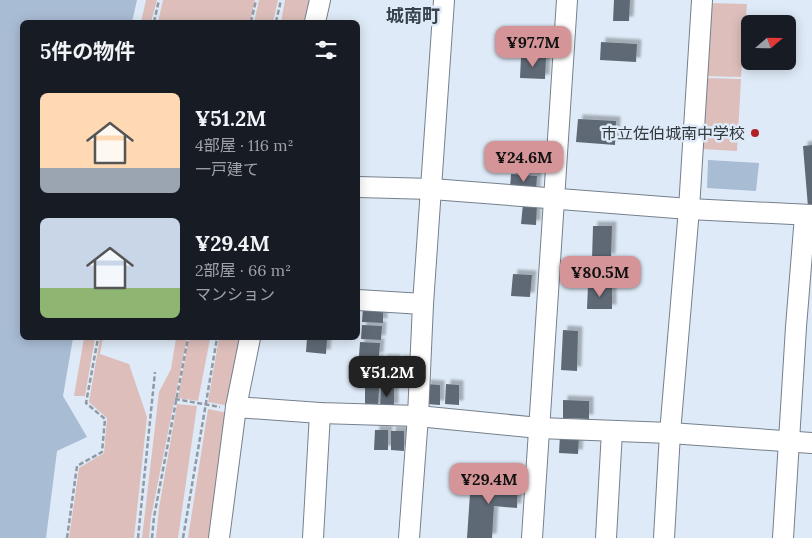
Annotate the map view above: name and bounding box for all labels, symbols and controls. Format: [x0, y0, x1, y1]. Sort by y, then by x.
district label: 城南町 [386, 4, 440, 27]
north arrow [741, 15, 796, 70]
map controls [741, 15, 796, 70]
pin: ¥97.7M [492, 26, 574, 68]
text: ¥97.7M [506, 32, 560, 52]
icon: filters [312, 36, 340, 64]
text: 5件の物件 [40, 38, 135, 65]
text: ¥51.2M [195, 105, 267, 132]
icon: home [80, 113, 140, 173]
place label: 市立佐伯城南中学校 [601, 123, 745, 143]
marker: 市立佐伯城南中学校 [749, 127, 761, 139]
text: 4部屋 · 116 m² [195, 135, 294, 155]
pin: ¥24.6M [483, 140, 565, 183]
text: ¥24.6M [495, 147, 553, 167]
text: 一戸建て [195, 159, 259, 179]
text: ¥29.4M [195, 230, 270, 257]
icon: home [80, 238, 140, 298]
pin: ¥80.5M [559, 256, 641, 298]
text: 2部屋 · 66 m² [195, 260, 291, 280]
text: ¥80.5M [571, 262, 629, 282]
text: マンション [195, 284, 275, 304]
pin: ¥51.2M [346, 356, 428, 398]
text: ¥51.2M [360, 362, 414, 382]
pin: ¥29.4M [448, 462, 530, 505]
text: ¥29.4M [460, 469, 518, 489]

